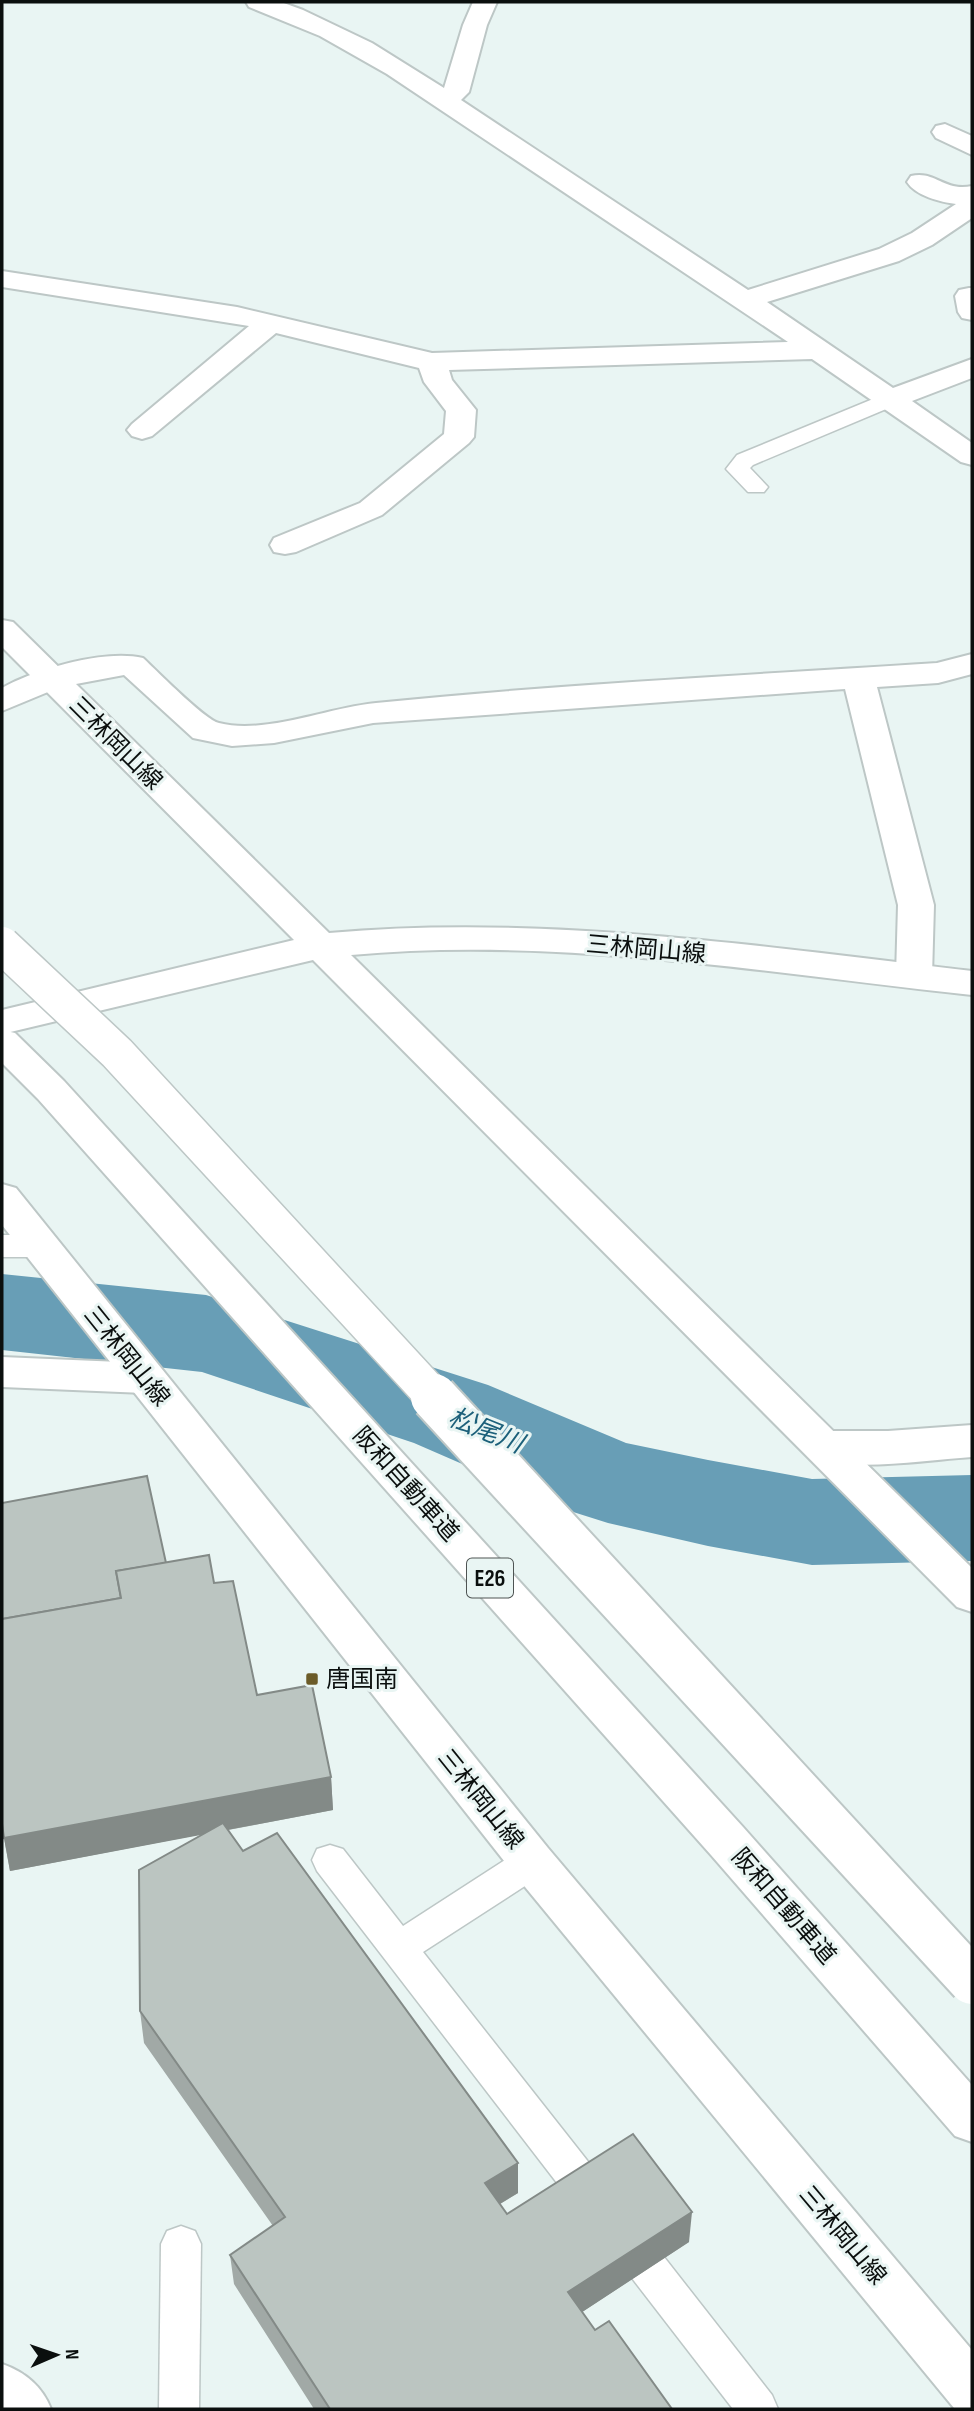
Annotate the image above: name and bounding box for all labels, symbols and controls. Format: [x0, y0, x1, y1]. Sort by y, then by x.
street label: 三林岡山線 [63, 691, 168, 796]
street label: 三林岡山線 [585, 930, 707, 969]
street label: 三林岡山線 [78, 1301, 176, 1412]
water label: 松尾川 [443, 1402, 530, 1461]
street label: 阪和自動車道 [347, 1421, 465, 1548]
road number: E26 [467, 1558, 513, 1597]
place label: 唐国南 [326, 1665, 398, 1694]
marker: 唐国南 [304, 1671, 320, 1687]
street label: 三林岡山線 [432, 1744, 530, 1855]
street label: 阪和自動車道 [725, 1842, 842, 1970]
street label: 三林岡山線 [793, 2180, 892, 2291]
north arrow [21, 2320, 91, 2390]
text: N [60, 2349, 83, 2360]

